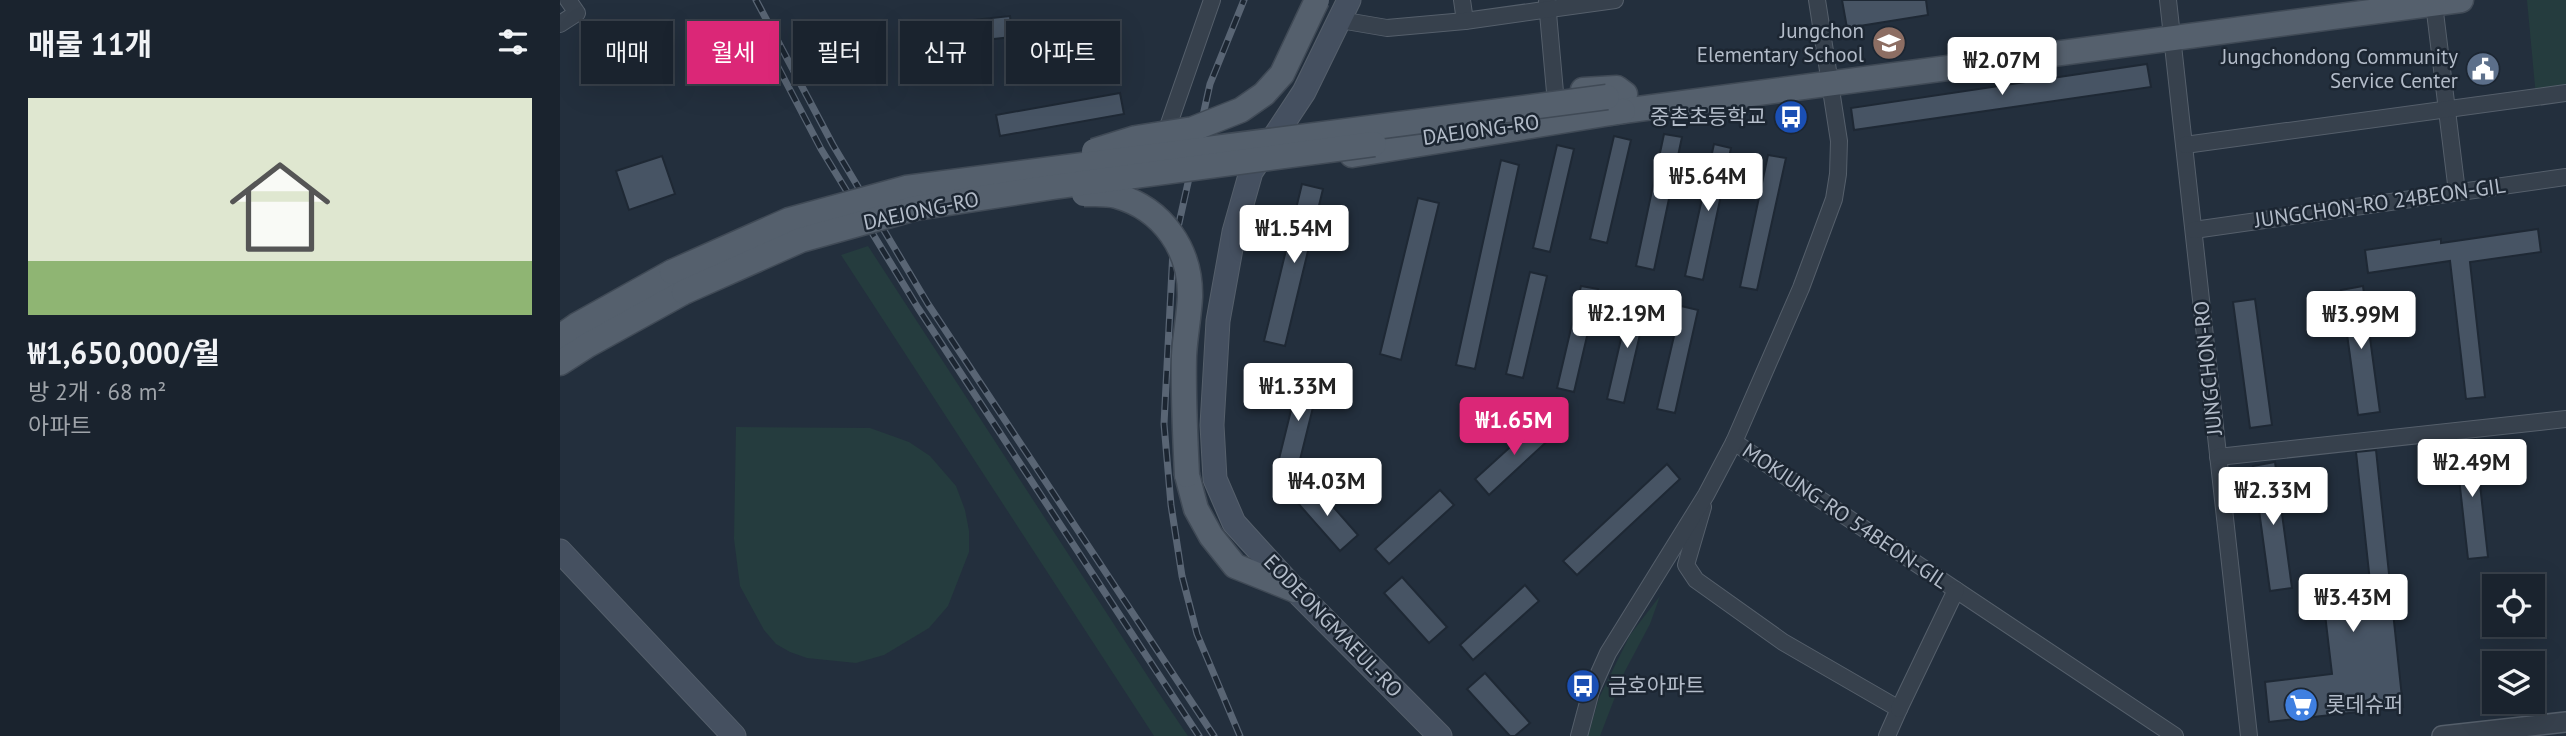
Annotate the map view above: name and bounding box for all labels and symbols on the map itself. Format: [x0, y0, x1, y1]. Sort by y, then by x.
place label: Jungchon Elementary School [1697, 17, 1864, 68]
school or university icon: Jungchon Elementary School [1870, 24, 1908, 62]
pin: ₩2.07M [1945, 38, 2059, 97]
place label: Jungchondong Community Service Center [2220, 43, 2458, 94]
public building icon: Jungchondong Community Service Center [2464, 50, 2502, 88]
bus stop icon: 중촌초등학교 [1772, 98, 1810, 136]
place label: 중촌초등학교 [1650, 103, 1766, 130]
street label: DAEJONG-RO [1421, 108, 1541, 151]
pin: ₩5.64M [1651, 154, 1765, 213]
street label: JUNGCHON-RO 24BEON-GIL [2252, 172, 2507, 234]
street label: DAEJONG-RO [861, 185, 981, 236]
pin: ₩1.54M [1237, 205, 1351, 265]
pin: ₩2.19M [1570, 290, 1684, 350]
pin: ₩3.99M [2304, 292, 2418, 351]
street label: JUNGCHON-RO [2187, 300, 2228, 438]
pin: ₩1.33M [1241, 364, 1355, 423]
pin: ₩1.65M [1457, 398, 1571, 457]
street label: MOKJUNG-RO 54BEON-GIL [1737, 437, 1953, 595]
pin: ₩2.49M [2415, 440, 2529, 499]
pin: ₩4.03M [1270, 458, 1384, 518]
pin: ₩2.33M [2216, 468, 2330, 527]
street label: EODEONGMAEUL-RO [1258, 548, 1409, 703]
pin: ₩3.43M [2296, 574, 2410, 634]
bus stop icon: 금호아파트 [1564, 667, 1602, 705]
place label: 금호아파트 [1608, 672, 1705, 699]
supermarket icon: 롯데슈퍼 [2282, 686, 2320, 724]
place label: 롯데슈퍼 [2326, 691, 2403, 718]

